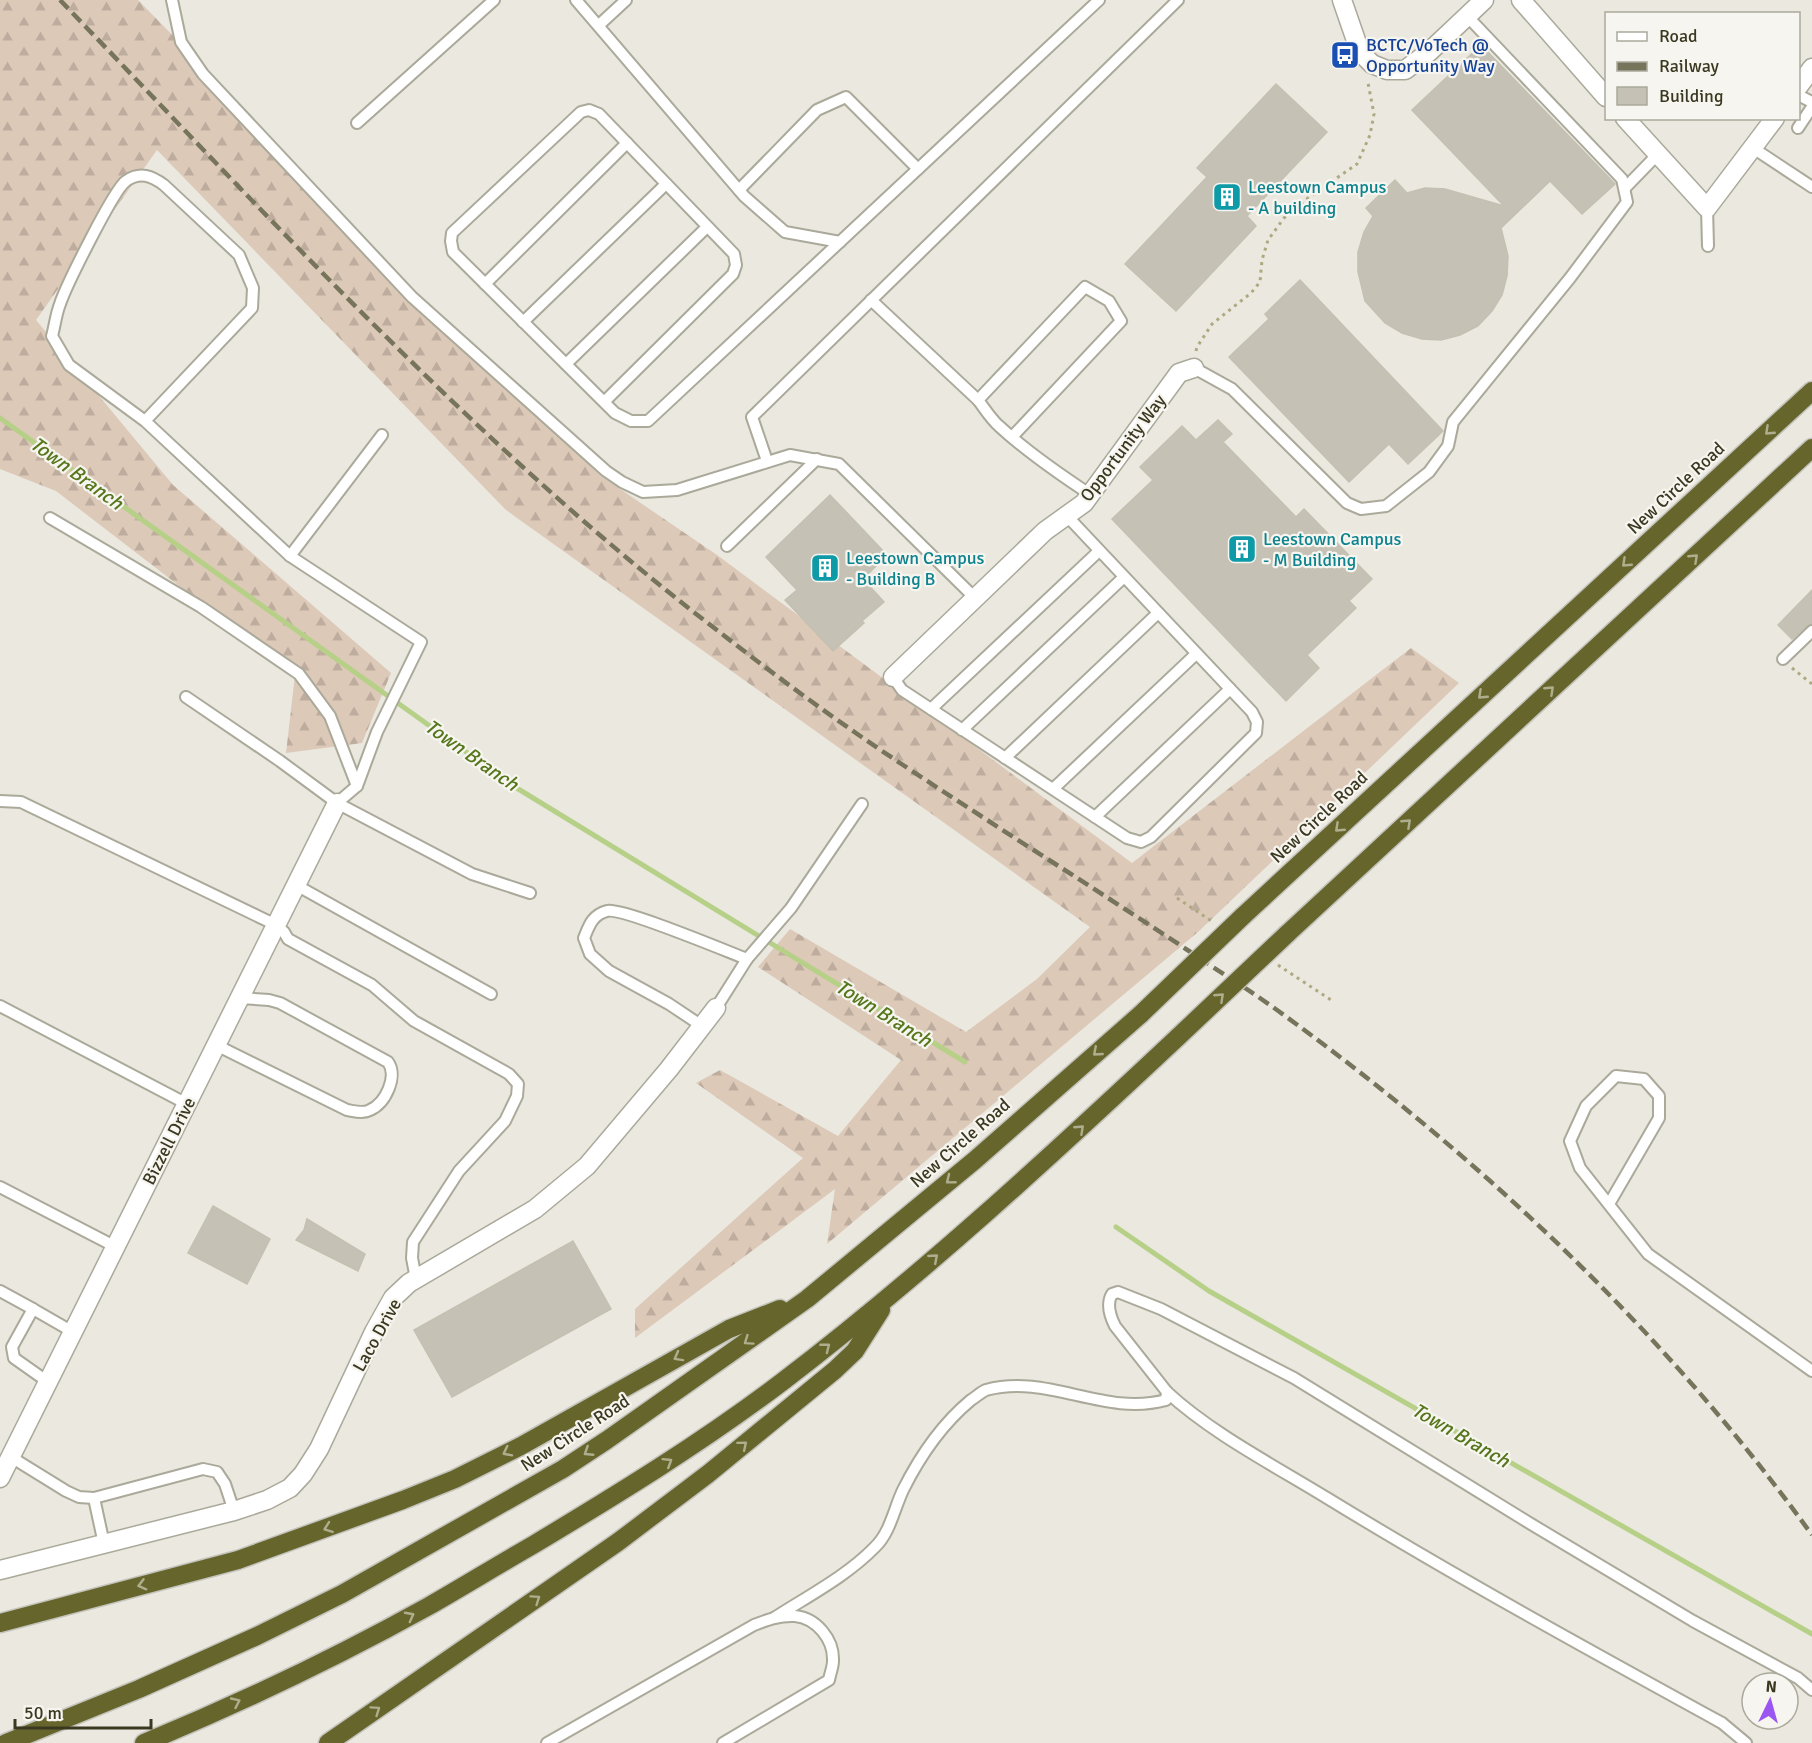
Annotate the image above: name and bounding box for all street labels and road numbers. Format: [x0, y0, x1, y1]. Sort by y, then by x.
street label: Opportunity Way [1075, 390, 1171, 506]
street label: New Circle Road [1623, 437, 1729, 539]
street label: New Circle Road [1266, 766, 1372, 868]
street label: Bizzell Drive [138, 1094, 200, 1188]
street label: New Circle Road [906, 1094, 1014, 1192]
street label: Laco Drive [348, 1295, 406, 1375]
street label: New Circle Road [517, 1390, 633, 1476]

